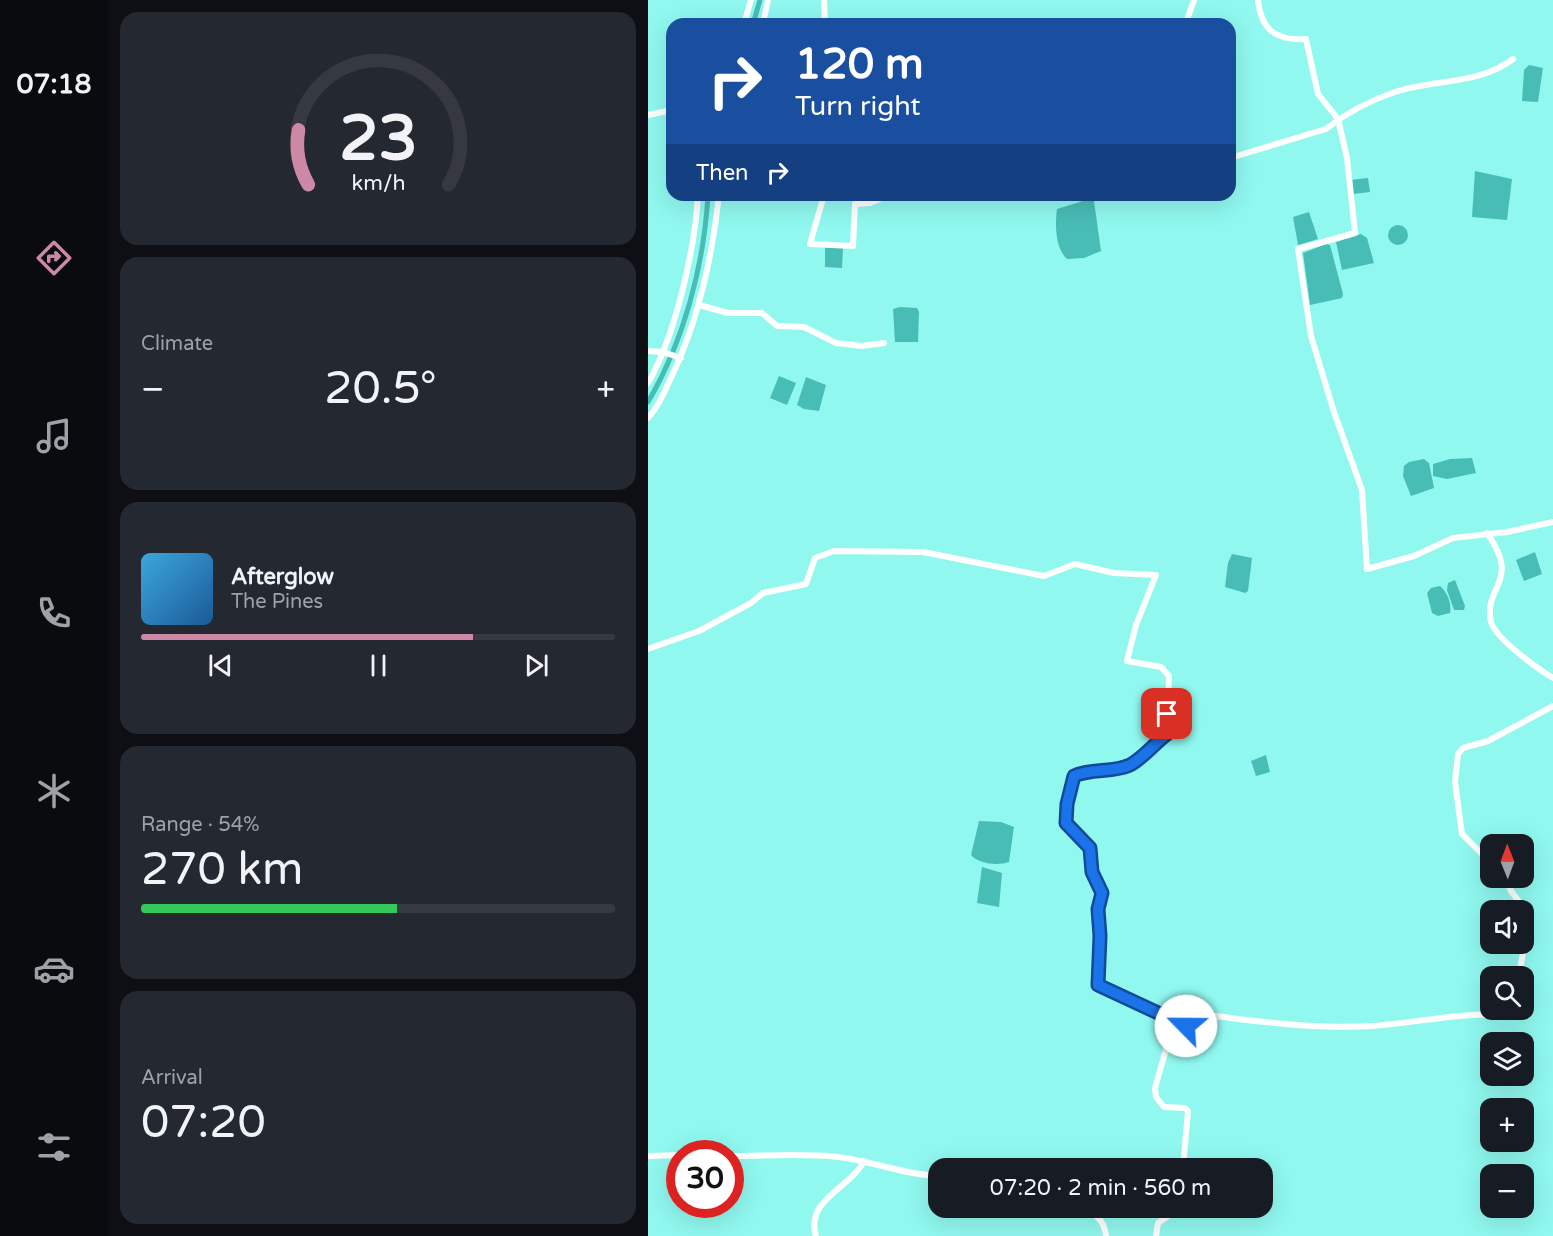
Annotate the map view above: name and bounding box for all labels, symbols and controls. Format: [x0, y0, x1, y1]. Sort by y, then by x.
text: 120 m [795, 39, 924, 90]
icon: right [696, 42, 774, 120]
text: 07:18 [17, 68, 91, 101]
text: Turn right [795, 90, 921, 123]
text: 23 [339, 103, 417, 178]
icon: right [761, 156, 794, 189]
text: Then [696, 160, 749, 186]
text: km/h [351, 171, 405, 197]
icon: directions [33, 237, 75, 279]
text: Climate [141, 332, 213, 356]
text: 20.5° [324, 362, 437, 416]
text: − [141, 370, 165, 409]
text: + [596, 370, 615, 409]
icon: music [33, 415, 75, 457]
text: Afterglow [231, 564, 334, 590]
text: The Pines [231, 590, 323, 614]
icon: phone [33, 592, 75, 634]
icon: previous [204, 649, 237, 682]
icon: pause [362, 649, 395, 682]
icon: next [520, 649, 553, 682]
pin [1141, 688, 1192, 739]
icon: arrive [1150, 697, 1183, 730]
icon: climate [33, 770, 75, 812]
text: Range · 54% [141, 813, 260, 837]
north arrow [1480, 834, 1534, 888]
map controls [1480, 834, 1534, 1218]
text: 270 km [141, 843, 303, 897]
button: sound [1480, 900, 1534, 954]
icon: car [33, 948, 75, 990]
button: search [1480, 966, 1534, 1020]
position arrow [1154, 994, 1218, 1058]
button: layers [1480, 1032, 1534, 1086]
text: Arrival [141, 1066, 203, 1090]
text: 07:20 [141, 1096, 266, 1150]
button: + [1480, 1098, 1534, 1152]
icon: filters [33, 1126, 75, 1168]
speed limit sign: 30 [666, 1140, 744, 1218]
button: − [1480, 1164, 1534, 1218]
text: 07:20 · 2 min · 560 m [990, 1175, 1211, 1201]

